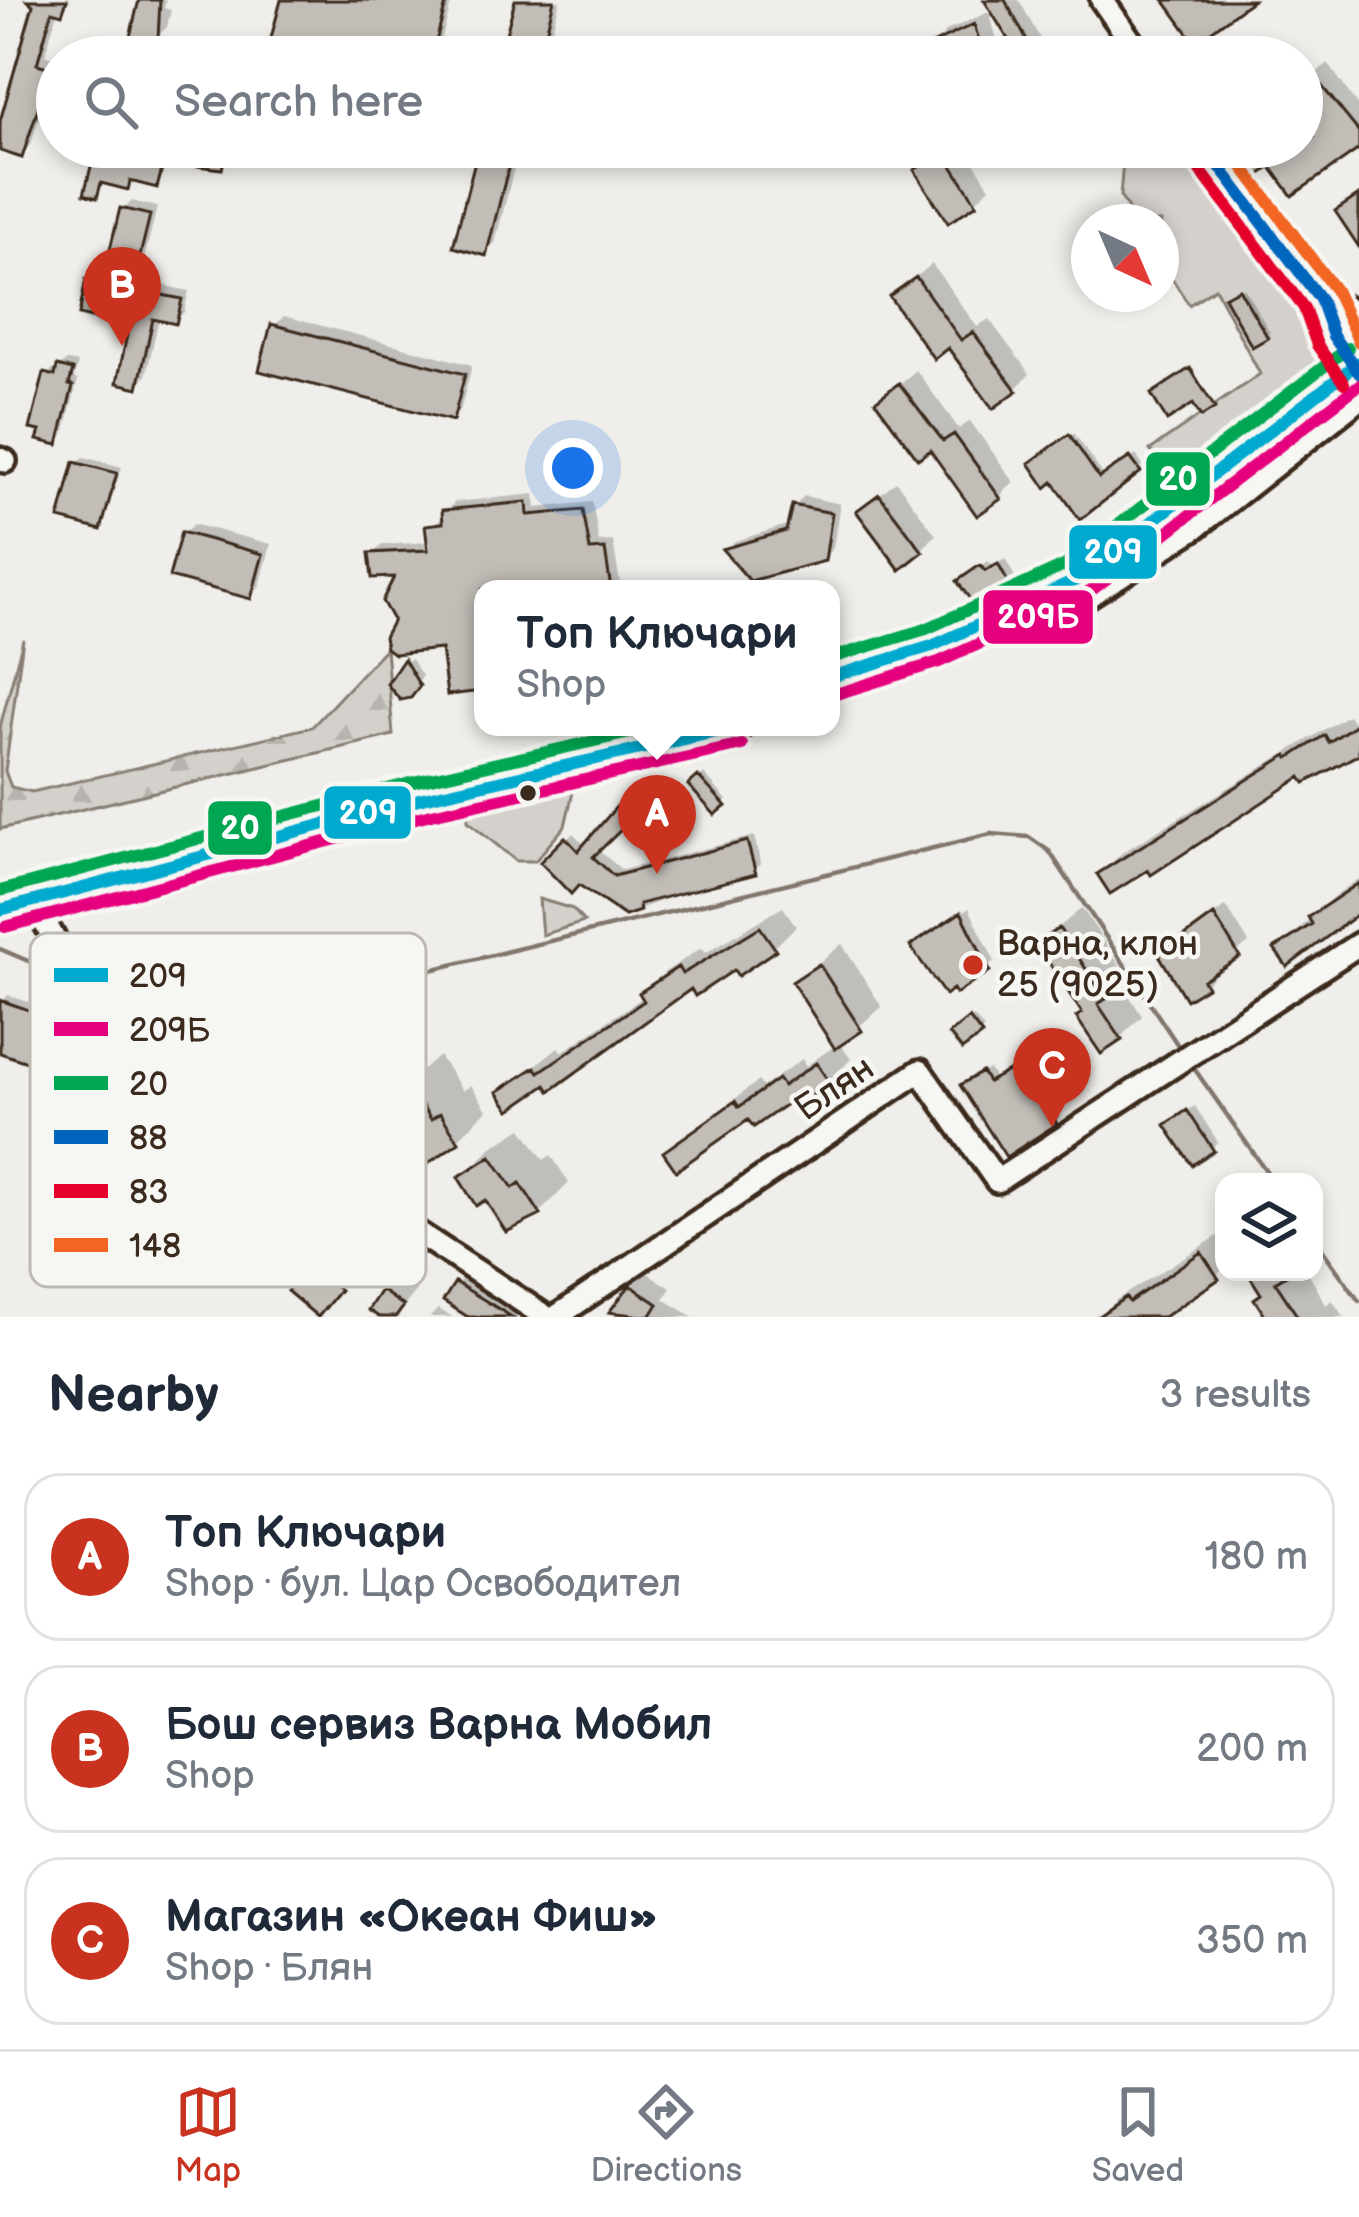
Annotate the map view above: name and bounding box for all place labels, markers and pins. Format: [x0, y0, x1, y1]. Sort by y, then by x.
pin: B [83, 247, 161, 346]
pin: A [618, 775, 696, 874]
unlabelled marker [517, 782, 539, 804]
place label: Варна, клон 25 (9025) [997, 923, 1198, 1007]
marker: Варна, клон 25 (9025) [960, 952, 986, 978]
pin: C [1013, 1028, 1091, 1127]

